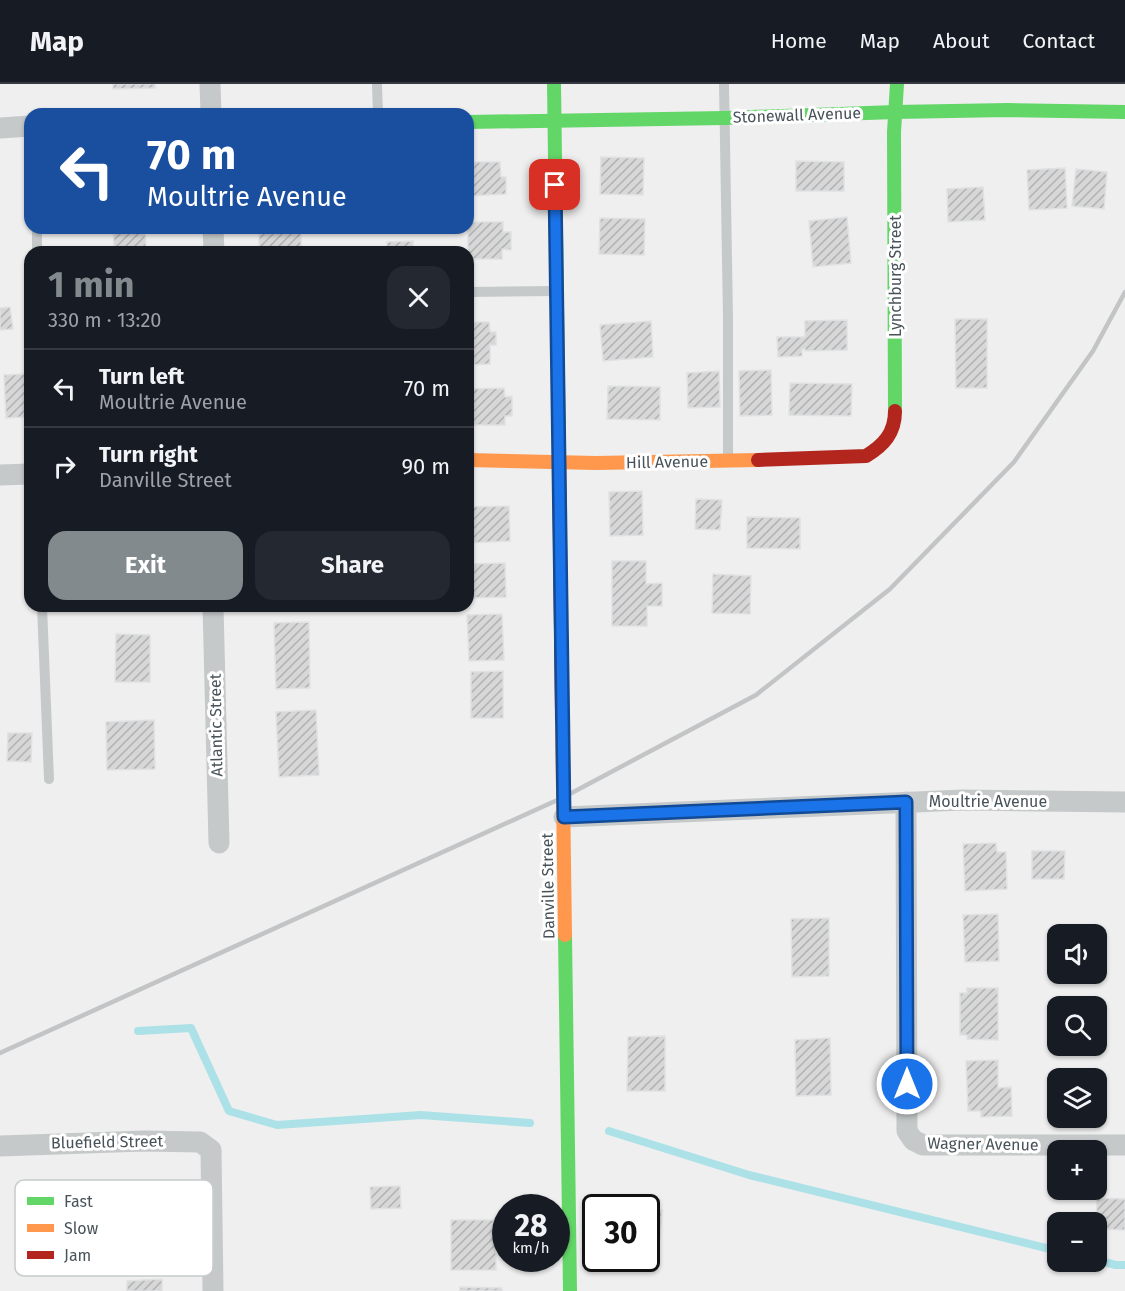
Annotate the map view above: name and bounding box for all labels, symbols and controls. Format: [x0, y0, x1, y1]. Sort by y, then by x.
text: Map [30, 25, 84, 58]
text: Home [771, 28, 827, 54]
text: Map [860, 28, 900, 54]
text: About [933, 28, 990, 54]
text: Contact [1023, 28, 1095, 54]
street label: Stonewall Avenue [733, 103, 861, 127]
text: 70 m [147, 130, 236, 180]
icon: left [48, 132, 126, 210]
pin [529, 159, 580, 210]
icon: arrive [538, 168, 571, 201]
text: Moultrie Avenue [147, 181, 347, 213]
street label: Lynchburg Street [886, 215, 905, 337]
text: 1 min [48, 263, 135, 307]
button: close [387, 266, 450, 329]
text: 330 m · 13:20 [48, 308, 161, 332]
text: Turn left [99, 363, 184, 390]
icon: left [48, 372, 81, 405]
text: 70 m [404, 375, 450, 402]
text: Moultrie Avenue [99, 390, 247, 414]
text: Turn right [99, 441, 198, 468]
icon: right [48, 450, 81, 483]
street label: Hill Avenue [626, 452, 708, 472]
text: 90 m [401, 453, 450, 480]
text: Danville Street [99, 468, 232, 492]
button: Exit [48, 531, 243, 600]
button: Share [255, 531, 450, 600]
street label: Atlantic Street [206, 673, 226, 777]
street label: Moultrie Avenue [929, 792, 1047, 811]
street label: Danville Street [538, 833, 558, 939]
map controls [1047, 924, 1107, 1272]
button: sound [1047, 924, 1107, 984]
button: search [1047, 996, 1107, 1056]
position arrow [875, 1052, 939, 1116]
button: layers [1047, 1068, 1107, 1128]
street label: Bluefield Street [51, 1132, 163, 1152]
street label: Wagner Avenue [927, 1134, 1039, 1154]
button: + [1047, 1140, 1107, 1200]
legend [15, 1180, 213, 1276]
text: Fast [64, 1192, 93, 1211]
speed limit sign: 30 [582, 1194, 660, 1272]
text: 28 [515, 1208, 547, 1244]
button: − [1047, 1212, 1107, 1272]
text: Slow [64, 1219, 99, 1238]
text: km/h [512, 1239, 550, 1257]
text: Jam [64, 1246, 91, 1265]

